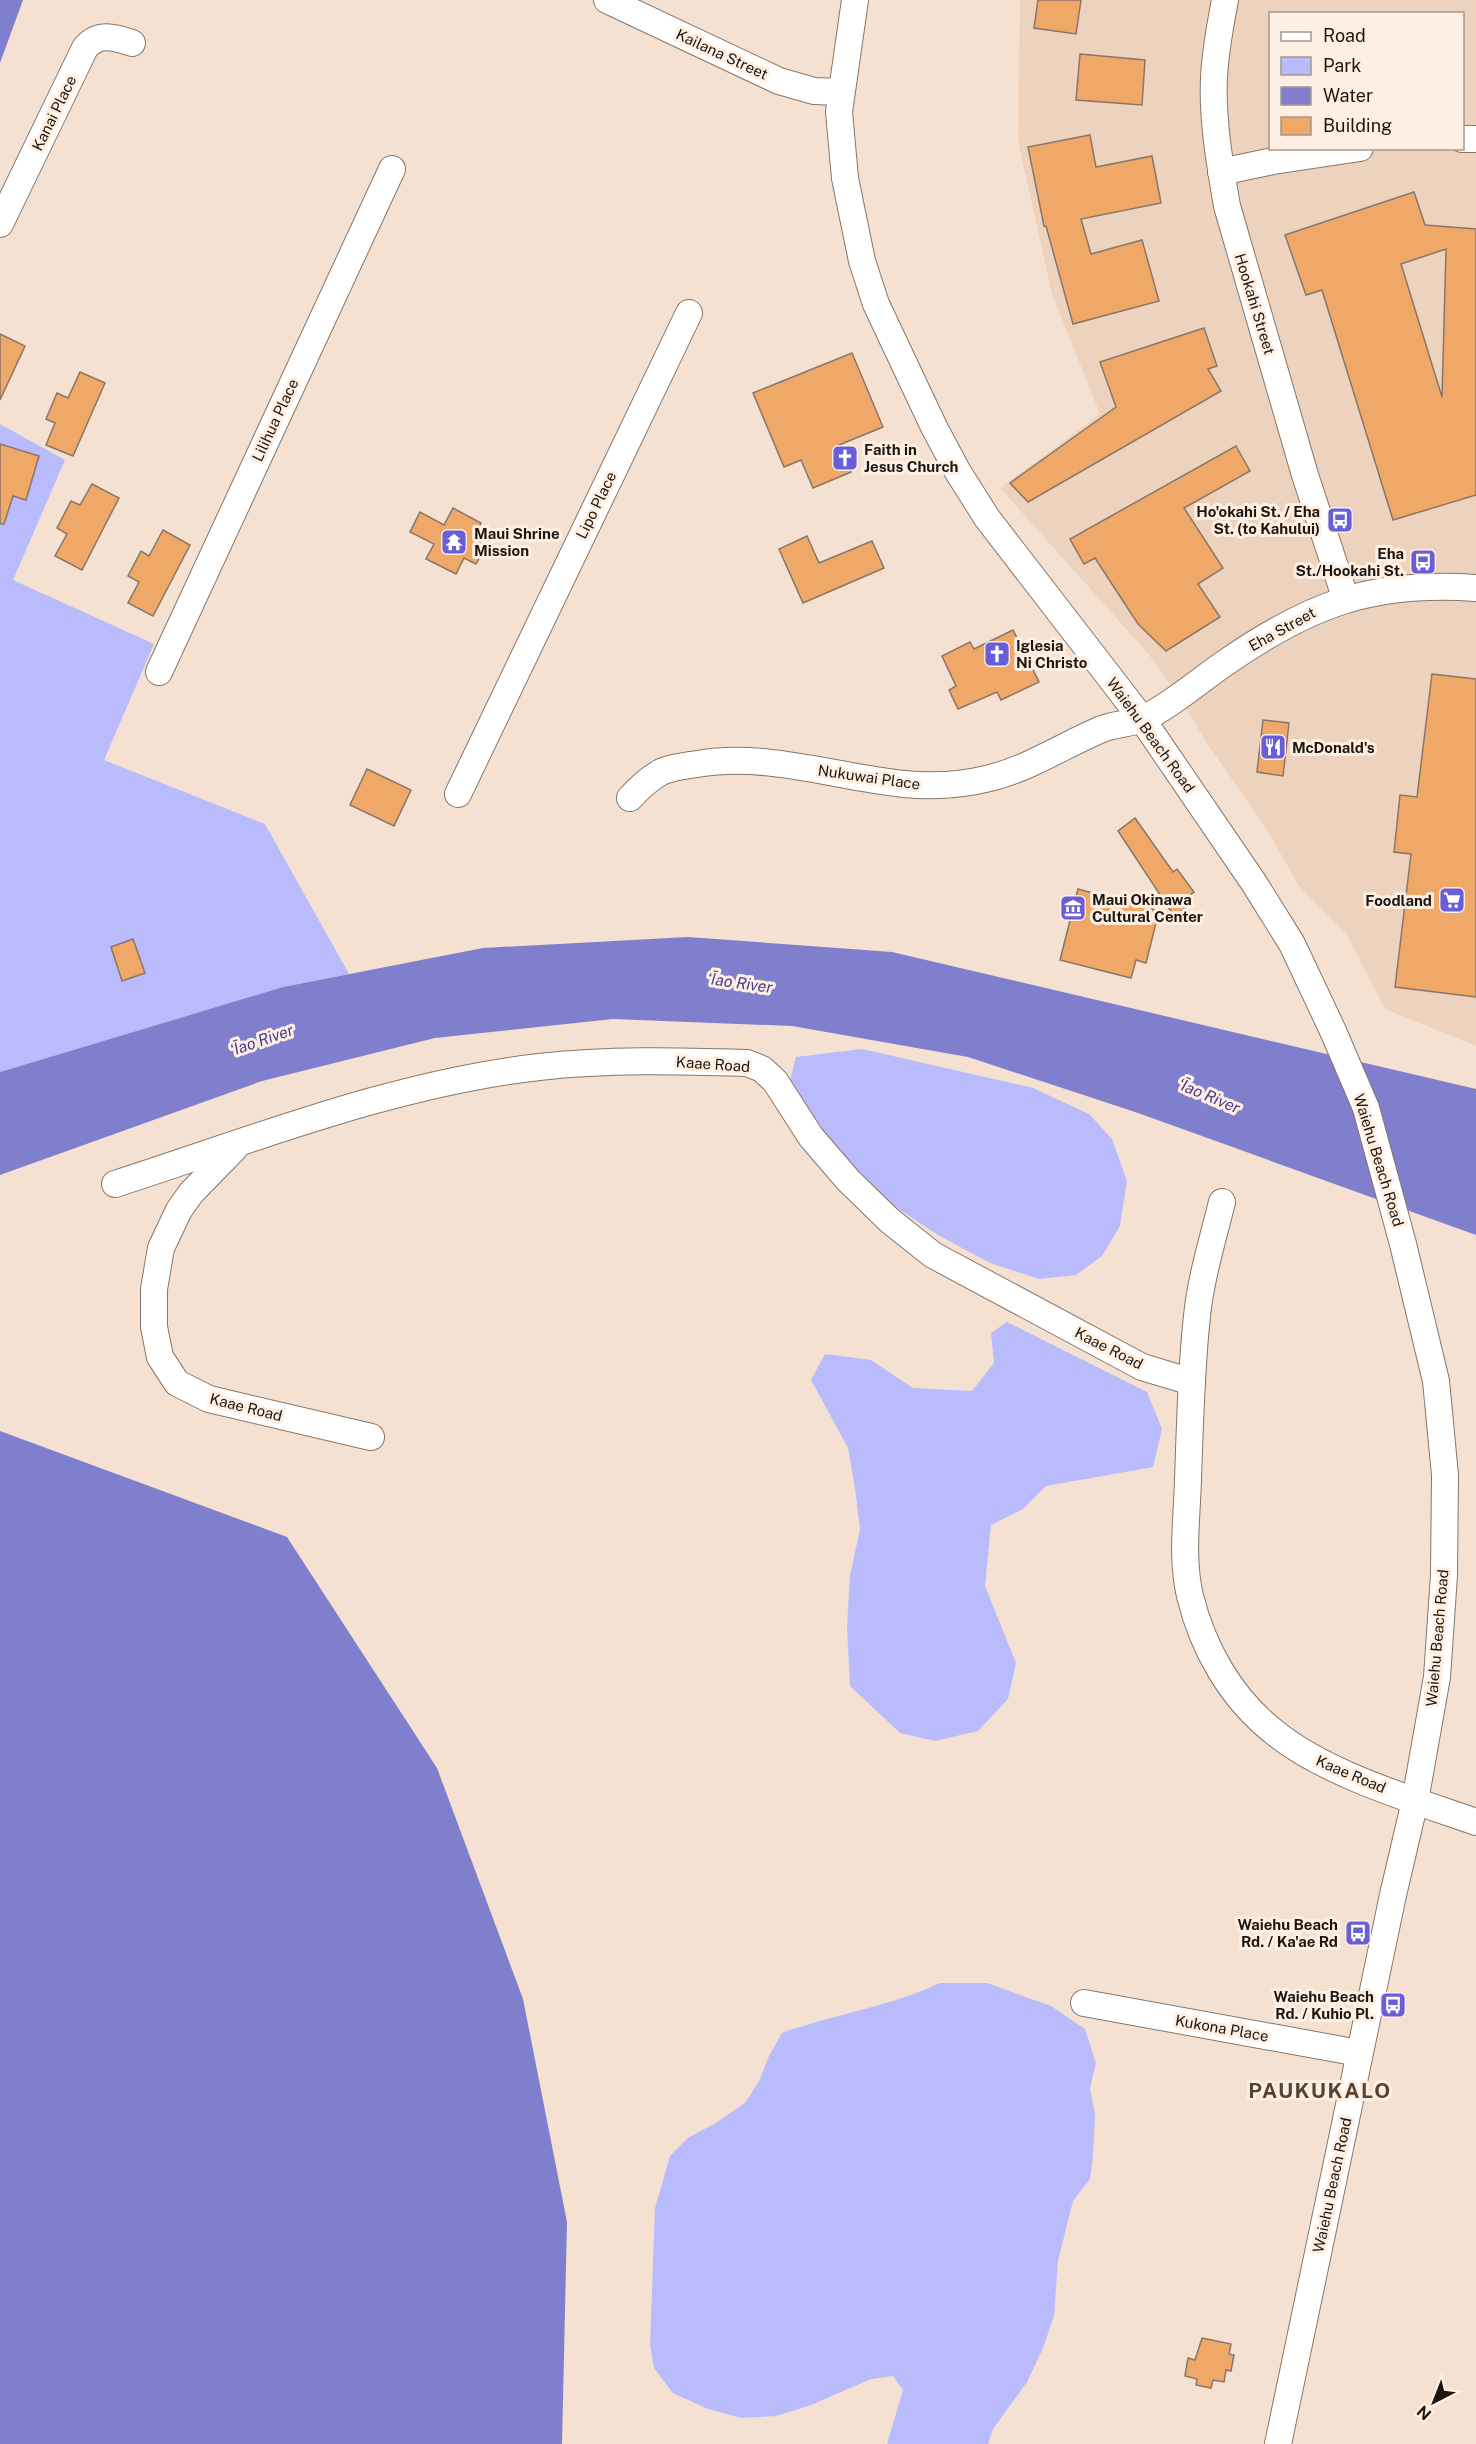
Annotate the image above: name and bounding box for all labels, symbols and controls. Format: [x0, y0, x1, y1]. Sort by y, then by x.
legend [1269, 12, 1464, 150]
street label: Kailana Street [673, 25, 771, 83]
text: Road [1323, 25, 1366, 46]
text: Park [1323, 55, 1361, 76]
street label: Kanai Place [28, 73, 80, 153]
text: Water [1323, 85, 1373, 106]
text: Building [1323, 115, 1392, 136]
street label: Hookahi Street [1232, 251, 1278, 357]
street label: Lilihua Place [248, 376, 302, 464]
place label: Faith in Jesus Church [864, 441, 959, 475]
church icon: Faith in Jesus Church [830, 443, 860, 473]
street label: Lipo Place [573, 469, 619, 541]
place label: Ho'okahi St. / Eha St. (to Kahului) [1196, 503, 1320, 537]
bus stop icon: Ho'okahi St. / Eha St. (to Kahului) [1325, 505, 1355, 535]
place label: Maui Shrine Mission [474, 525, 560, 559]
temple icon: Maui Shrine Mission [439, 527, 469, 557]
place label: Eha St./Hookahi St. [1296, 545, 1404, 579]
bus stop icon: Eha St./Hookahi St. [1408, 547, 1438, 577]
street label: Eha Street [1246, 604, 1318, 654]
place label: Iglesia Ni Christo [1016, 637, 1088, 671]
church icon: Iglesia Ni Christo [982, 639, 1012, 669]
street label: Waiehu Beach Road [1104, 674, 1198, 796]
restaurant icon: McDonald's [1258, 732, 1288, 762]
place label: McDonald's [1292, 739, 1375, 756]
street label: Nukuwai Place [817, 761, 921, 793]
supermarket icon: Foodland [1437, 885, 1467, 915]
place label: Maui Okinawa Cultural Center [1092, 891, 1203, 925]
place label: Foodland [1365, 892, 1432, 909]
museum icon: Maui Okinawa Cultural Center [1058, 893, 1088, 923]
water label: ʻĪao River [706, 969, 775, 997]
water label: ʻĪao River [228, 1020, 297, 1060]
street label: Kaae Road [675, 1053, 751, 1075]
water label: ʻĪao River [1175, 1074, 1244, 1118]
street label: Waiehu Beach Road [1351, 1092, 1407, 1228]
street label: Kaae Road [1072, 1324, 1146, 1372]
street label: Kaae Road [208, 1390, 284, 1424]
street label: Waiehu Beach Road [1423, 1569, 1451, 1707]
street label: Kaae Road [1314, 1752, 1388, 1796]
place label: Waiehu Beach Rd. / Ka'ae Rd [1237, 1916, 1338, 1950]
bus stop icon: Waiehu Beach Rd. / Ka'ae Rd [1343, 1918, 1373, 1948]
place label: Waiehu Beach Rd. / Kuhio Pl. [1273, 1988, 1374, 2022]
bus stop icon: Waiehu Beach Rd. / Kuhio Pl. [1378, 1990, 1408, 2020]
street label: Kukona Place [1174, 2011, 1270, 2045]
district label: PAUKUKALO [1248, 2078, 1392, 2103]
street label: Waiehu Beach Road [1309, 2116, 1355, 2254]
north arrow [1404, 2372, 1464, 2432]
text: N [1413, 2402, 1435, 2424]

